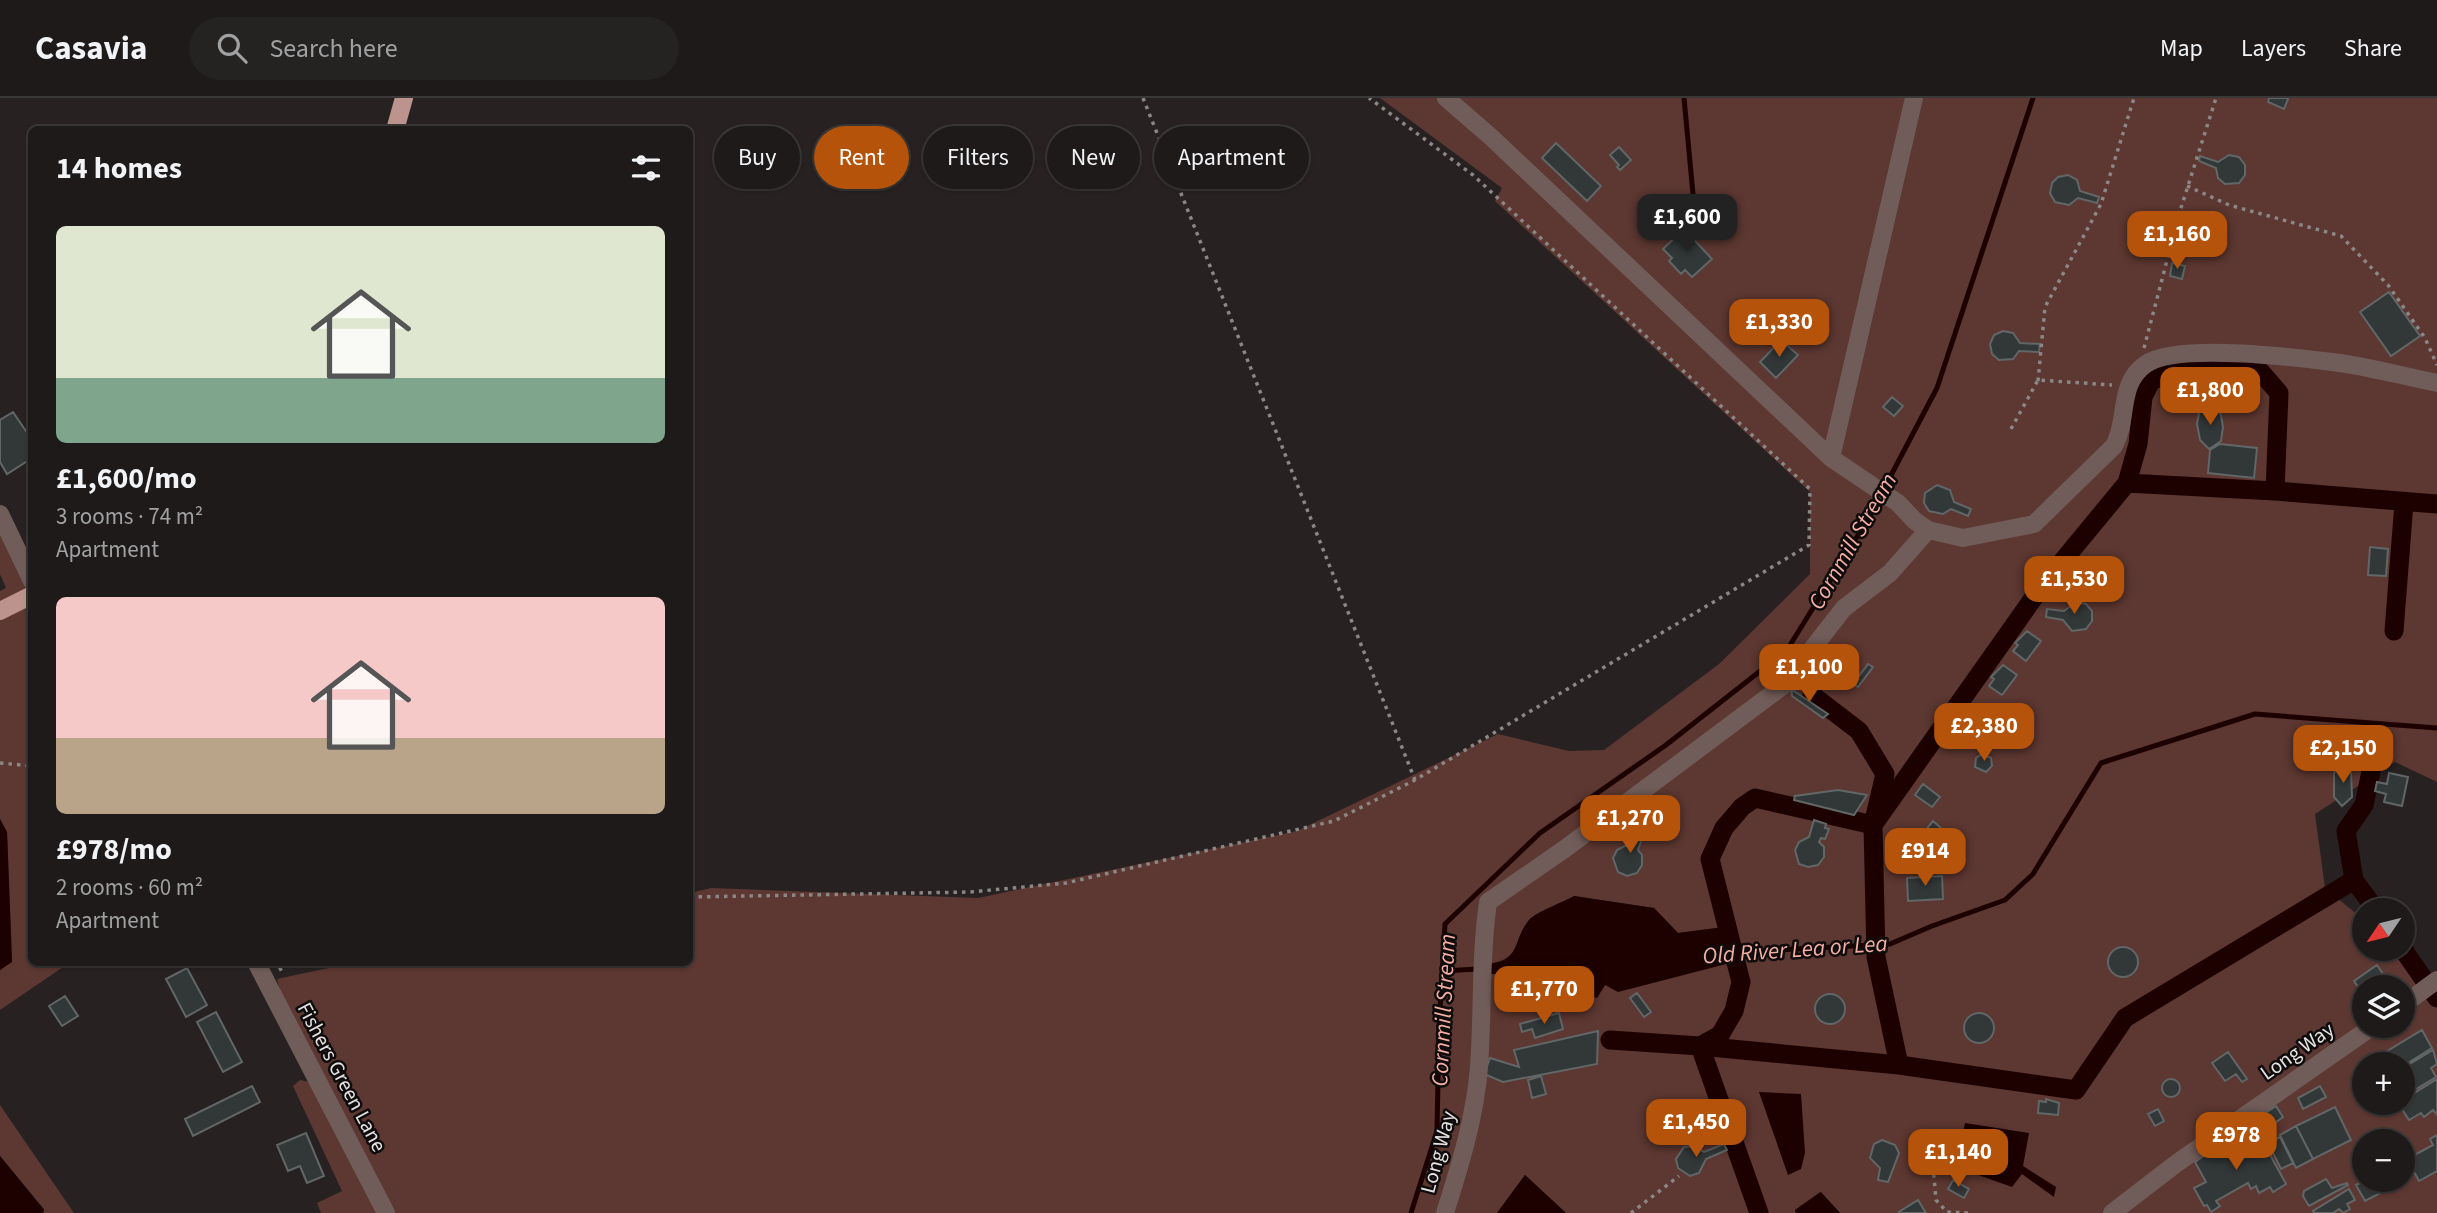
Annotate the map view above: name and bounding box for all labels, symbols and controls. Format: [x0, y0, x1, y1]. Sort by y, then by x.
search box [189, 17, 679, 80]
text: Casavia [35, 25, 147, 72]
icon: search [213, 29, 251, 67]
text: Search here [269, 30, 398, 67]
text: Map [2160, 31, 2203, 66]
text: Layers [2241, 31, 2306, 66]
text: Share [2344, 31, 2402, 66]
chip: Buy [714, 126, 800, 189]
chip: Rent [814, 126, 909, 189]
chip: Filters [923, 126, 1033, 189]
chip: New [1047, 126, 1140, 189]
chip: Apartment [1154, 126, 1309, 189]
text: 14 homes [56, 147, 182, 190]
icon: filters [627, 149, 665, 187]
pin: £1,600 [1630, 194, 1744, 254]
text: £1,600 [1653, 200, 1721, 233]
pin: £1,160 [2120, 212, 2234, 271]
text: £1,160 [2143, 217, 2211, 250]
icon: home [298, 271, 424, 397]
pin: £1,330 [1722, 300, 1836, 359]
text: £1,330 [1745, 305, 1813, 338]
pin: £1,800 [2153, 368, 2267, 427]
text: £1,800 [2176, 373, 2244, 406]
text: £1,600/mo [56, 457, 197, 500]
water label: Cornmill Stream [1800, 467, 1905, 616]
text: 3 rooms · 74 m² [56, 500, 203, 533]
text: Apartment [56, 533, 159, 566]
pin: £1,530 [2017, 556, 2131, 616]
text: £1,530 [2040, 562, 2108, 595]
icon: home [298, 642, 424, 768]
pin: £1,100 [1752, 644, 1866, 704]
text: £1,100 [1775, 650, 1843, 683]
pin: £2,380 [1927, 704, 2041, 763]
text: £2,380 [1950, 709, 2018, 742]
pin: £2,150 [2286, 726, 2400, 785]
text: £2,150 [2309, 731, 2377, 764]
pin: £1,270 [1573, 796, 1687, 855]
text: £1,270 [1596, 801, 1664, 834]
text: £978/mo [56, 828, 172, 871]
pin: £914 [1884, 828, 1966, 888]
text: £914 [1901, 834, 1949, 867]
text: 2 rooms · 60 m² [56, 871, 203, 904]
north arrow [2352, 898, 2415, 961]
map controls [2352, 898, 2415, 1192]
text: Apartment [56, 904, 159, 937]
water label: Old River Lea or Lea [1701, 927, 1889, 972]
water label: Cornmill Stream [1423, 933, 1464, 1087]
pin: £1,770 [1487, 967, 1601, 1026]
text: £1,770 [1510, 972, 1578, 1005]
button: layers [2352, 975, 2415, 1038]
street label: Fishers Green Lane [290, 997, 394, 1157]
street label: Long Way [2254, 1014, 2340, 1087]
button: + [2352, 1052, 2415, 1115]
pin: £1,450 [1639, 1100, 1753, 1159]
text: £1,450 [1662, 1105, 1730, 1138]
street label: Long Way [1413, 1107, 1463, 1197]
pin: £978 [2195, 1112, 2277, 1172]
text: £978 [2212, 1118, 2260, 1151]
button: − [2352, 1129, 2415, 1192]
pin: £1,140 [1901, 1130, 2015, 1189]
text: £1,140 [1924, 1135, 1992, 1168]

